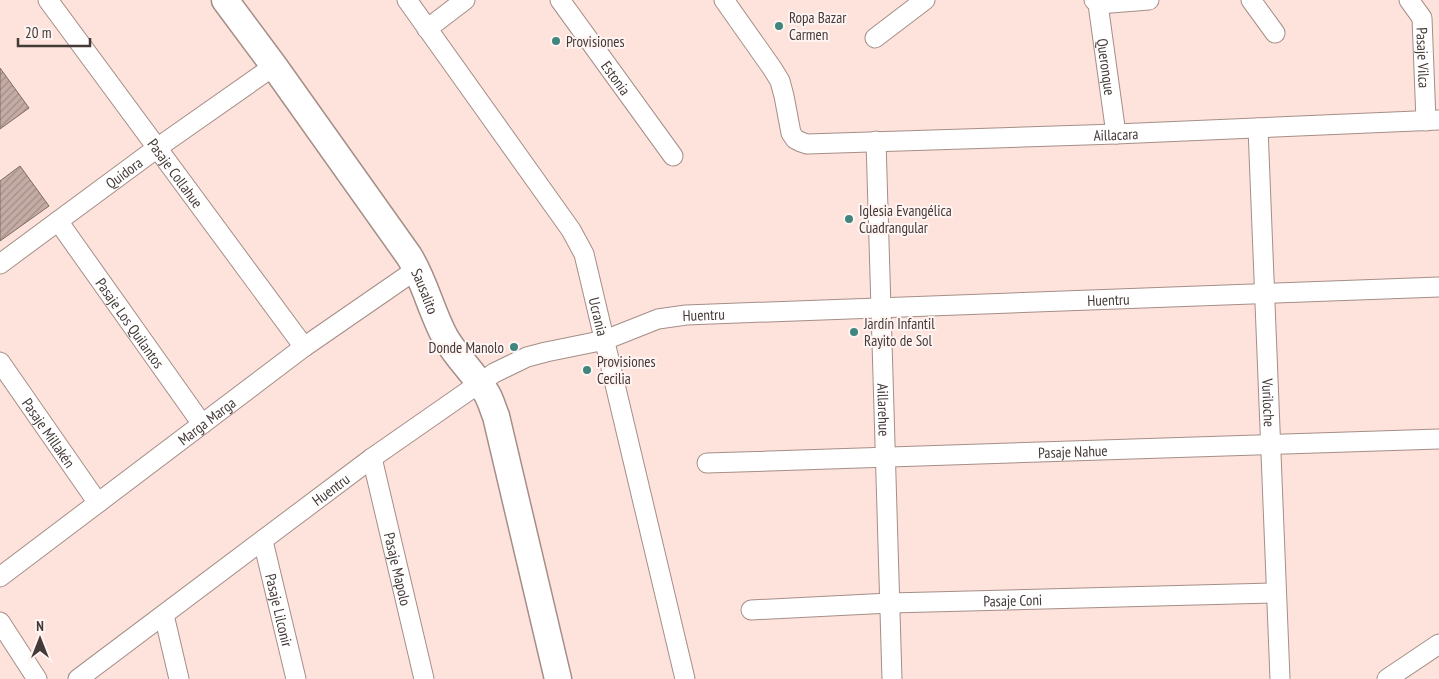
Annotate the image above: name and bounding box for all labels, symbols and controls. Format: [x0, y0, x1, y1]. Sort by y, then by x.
place label: Ropa Bazar Carmen [789, 8, 847, 44]
scale bar [18, 15, 90, 47]
marker: Ropa Bazar Carmen [773, 20, 785, 32]
text: 20 m [25, 23, 51, 42]
street label: Pasaje Vilca [1413, 27, 1434, 89]
place label: Provisiones [566, 32, 625, 51]
marker: Provisiones [550, 35, 562, 47]
street label: Queronque [1093, 37, 1120, 96]
street label: Estonia [598, 57, 635, 99]
street label: Aillacara [1093, 124, 1139, 144]
street label: Pasaje Collahue [144, 135, 207, 211]
street label: Quidora [102, 153, 146, 192]
place label: Iglesia Evangélica Cuadrangular [859, 201, 952, 237]
marker: Iglesia Evangélica Cuadrangular [843, 213, 855, 225]
street label: Sausalito [408, 265, 443, 316]
street label: Pasaje Los Quilantos [92, 274, 169, 372]
street label: Huentru [1087, 289, 1130, 310]
street label: Ucrania [585, 295, 613, 338]
street label: Huentru [682, 304, 725, 325]
place label: Jardín Infantil Rayito de Sol [863, 314, 935, 350]
marker: Jardín Infantil Rayito de Sol [848, 326, 860, 338]
place label: Donde Manolo [429, 338, 504, 357]
marker: Donde Manolo [508, 341, 520, 353]
place label: Provisiones Cecilia [597, 352, 656, 388]
marker: Provisiones Cecilia [581, 364, 593, 376]
street label: Vuriloche [1258, 377, 1279, 427]
street label: Aillarehue [874, 383, 894, 437]
street label: Marga Marga [174, 393, 239, 449]
street label: Pasaje Millakén [18, 394, 80, 471]
street label: Pasaje Nahue [1038, 440, 1108, 462]
street label: Huentru [308, 469, 353, 509]
street label: Pasaje Mapolo [380, 530, 416, 607]
street label: Pasaje Lilconir [262, 572, 298, 649]
street label: Pasaje Coni [983, 590, 1042, 610]
north arrow [15, 614, 65, 664]
text: N [36, 617, 44, 635]

